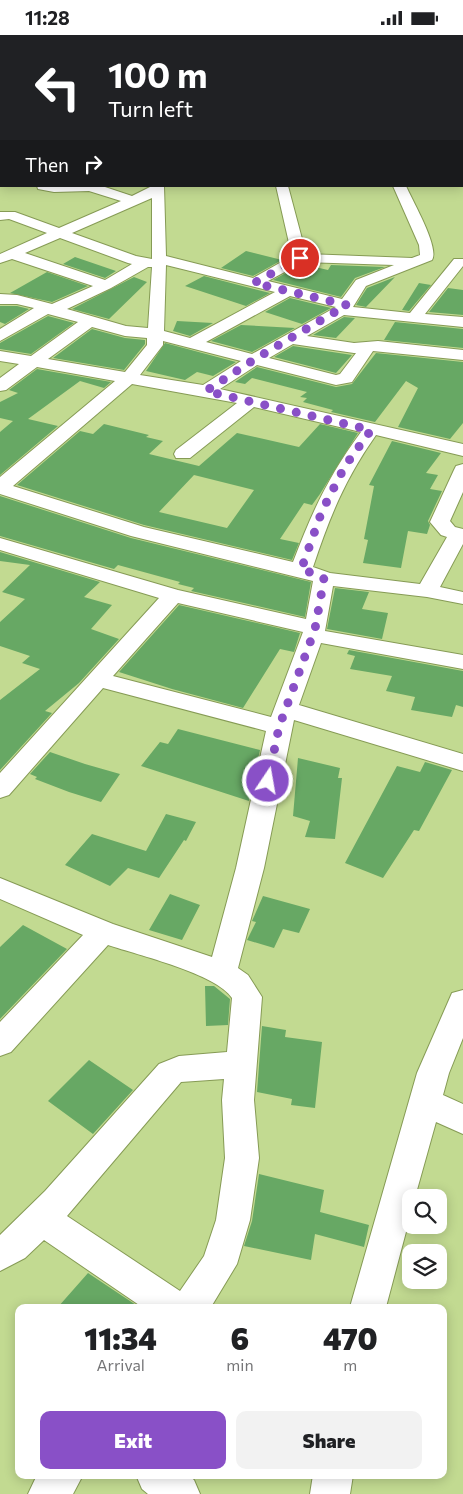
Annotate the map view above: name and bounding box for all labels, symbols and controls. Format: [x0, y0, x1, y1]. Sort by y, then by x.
text: 11:28 [25, 6, 70, 29]
text: 100 m [108, 52, 208, 95]
icon: left [25, 55, 90, 120]
text: Turn left [108, 95, 193, 122]
icon: right [79, 150, 107, 178]
text: Then [25, 153, 69, 176]
pin [279, 237, 321, 279]
icon: arrive [286, 244, 314, 272]
position arrow [241, 754, 293, 806]
map controls [402, 1189, 447, 1289]
button: search [402, 1189, 447, 1234]
button: layers [402, 1244, 447, 1289]
text: 11:34 [84, 1319, 157, 1356]
text: 6 [231, 1319, 249, 1356]
text: 470 [323, 1319, 378, 1356]
text: Arrival [96, 1355, 145, 1374]
text: min [226, 1355, 254, 1374]
text: m [343, 1355, 357, 1374]
button: Exit [40, 1411, 226, 1469]
button: Share [236, 1411, 422, 1469]

